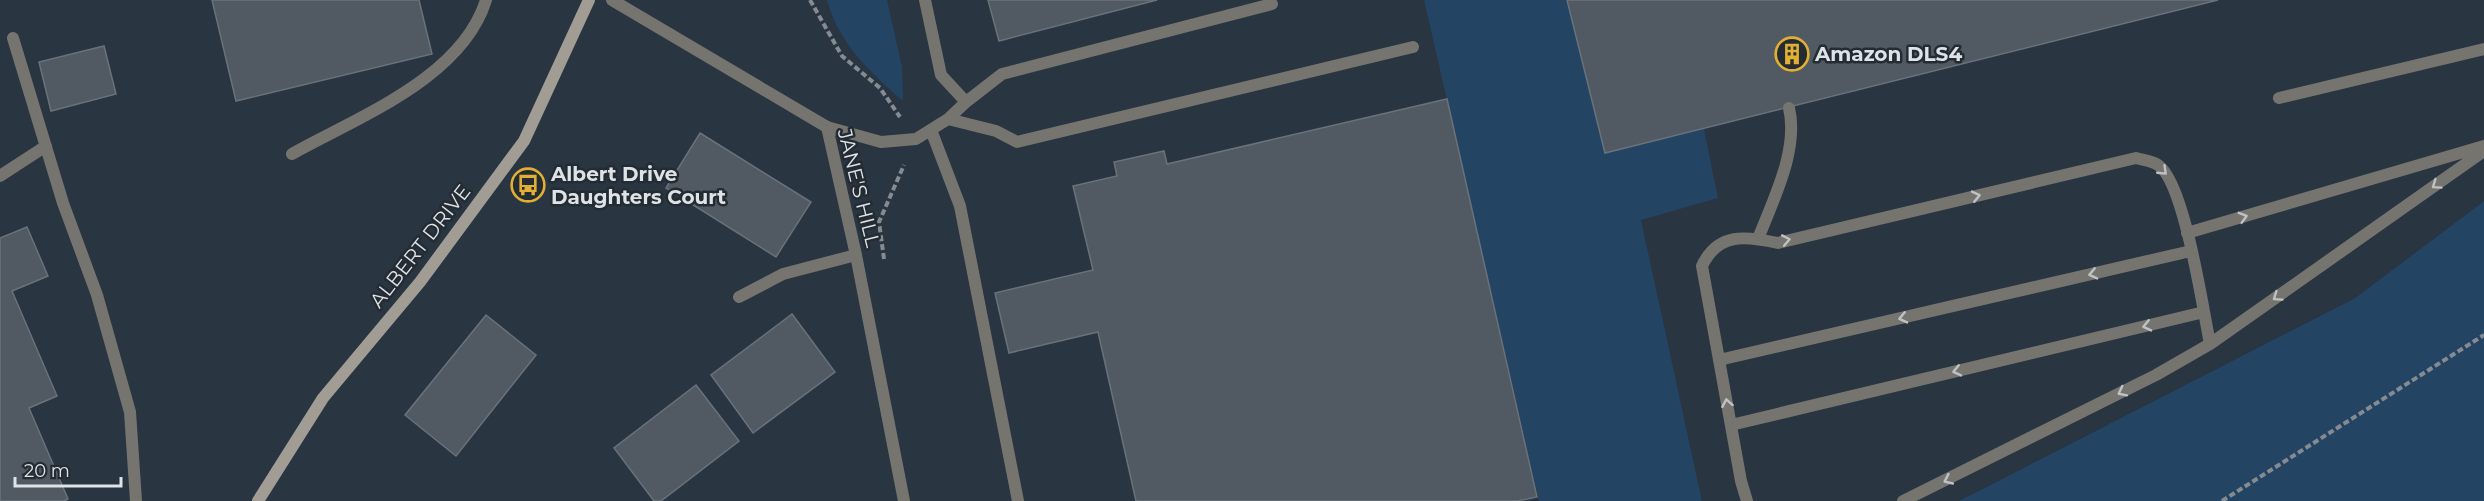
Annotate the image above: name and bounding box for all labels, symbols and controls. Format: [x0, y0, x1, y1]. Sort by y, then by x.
building icon: Amazon DLS4 [1774, 36, 1810, 72]
place label: Amazon DLS4 [1814, 42, 1962, 66]
street label: JANE'S HILL [832, 125, 885, 250]
place label: Albert Drive Daughters Court [550, 162, 726, 209]
one-way arrow [2156, 164, 2166, 175]
bus stop icon: Albert Drive Daughters Court [510, 167, 546, 203]
one-way arrow [2432, 178, 2443, 189]
street label: ALBERT DRIVE [365, 180, 475, 312]
one-way arrow [1971, 190, 1981, 203]
one-way arrow [2237, 212, 2248, 224]
one-way arrow [1781, 235, 1791, 248]
one-way arrow [2088, 267, 2098, 280]
one-way arrow [2272, 290, 2283, 301]
one-way arrow [1898, 310, 1908, 323]
one-way arrow [2142, 319, 2152, 332]
one-way arrow [1952, 364, 1962, 377]
one-way arrow [2118, 385, 2129, 396]
one-way arrow [1721, 398, 1734, 408]
scale bar [15, 450, 122, 488]
text: 20 m [24, 460, 70, 482]
one-way arrow [1944, 472, 1955, 484]

